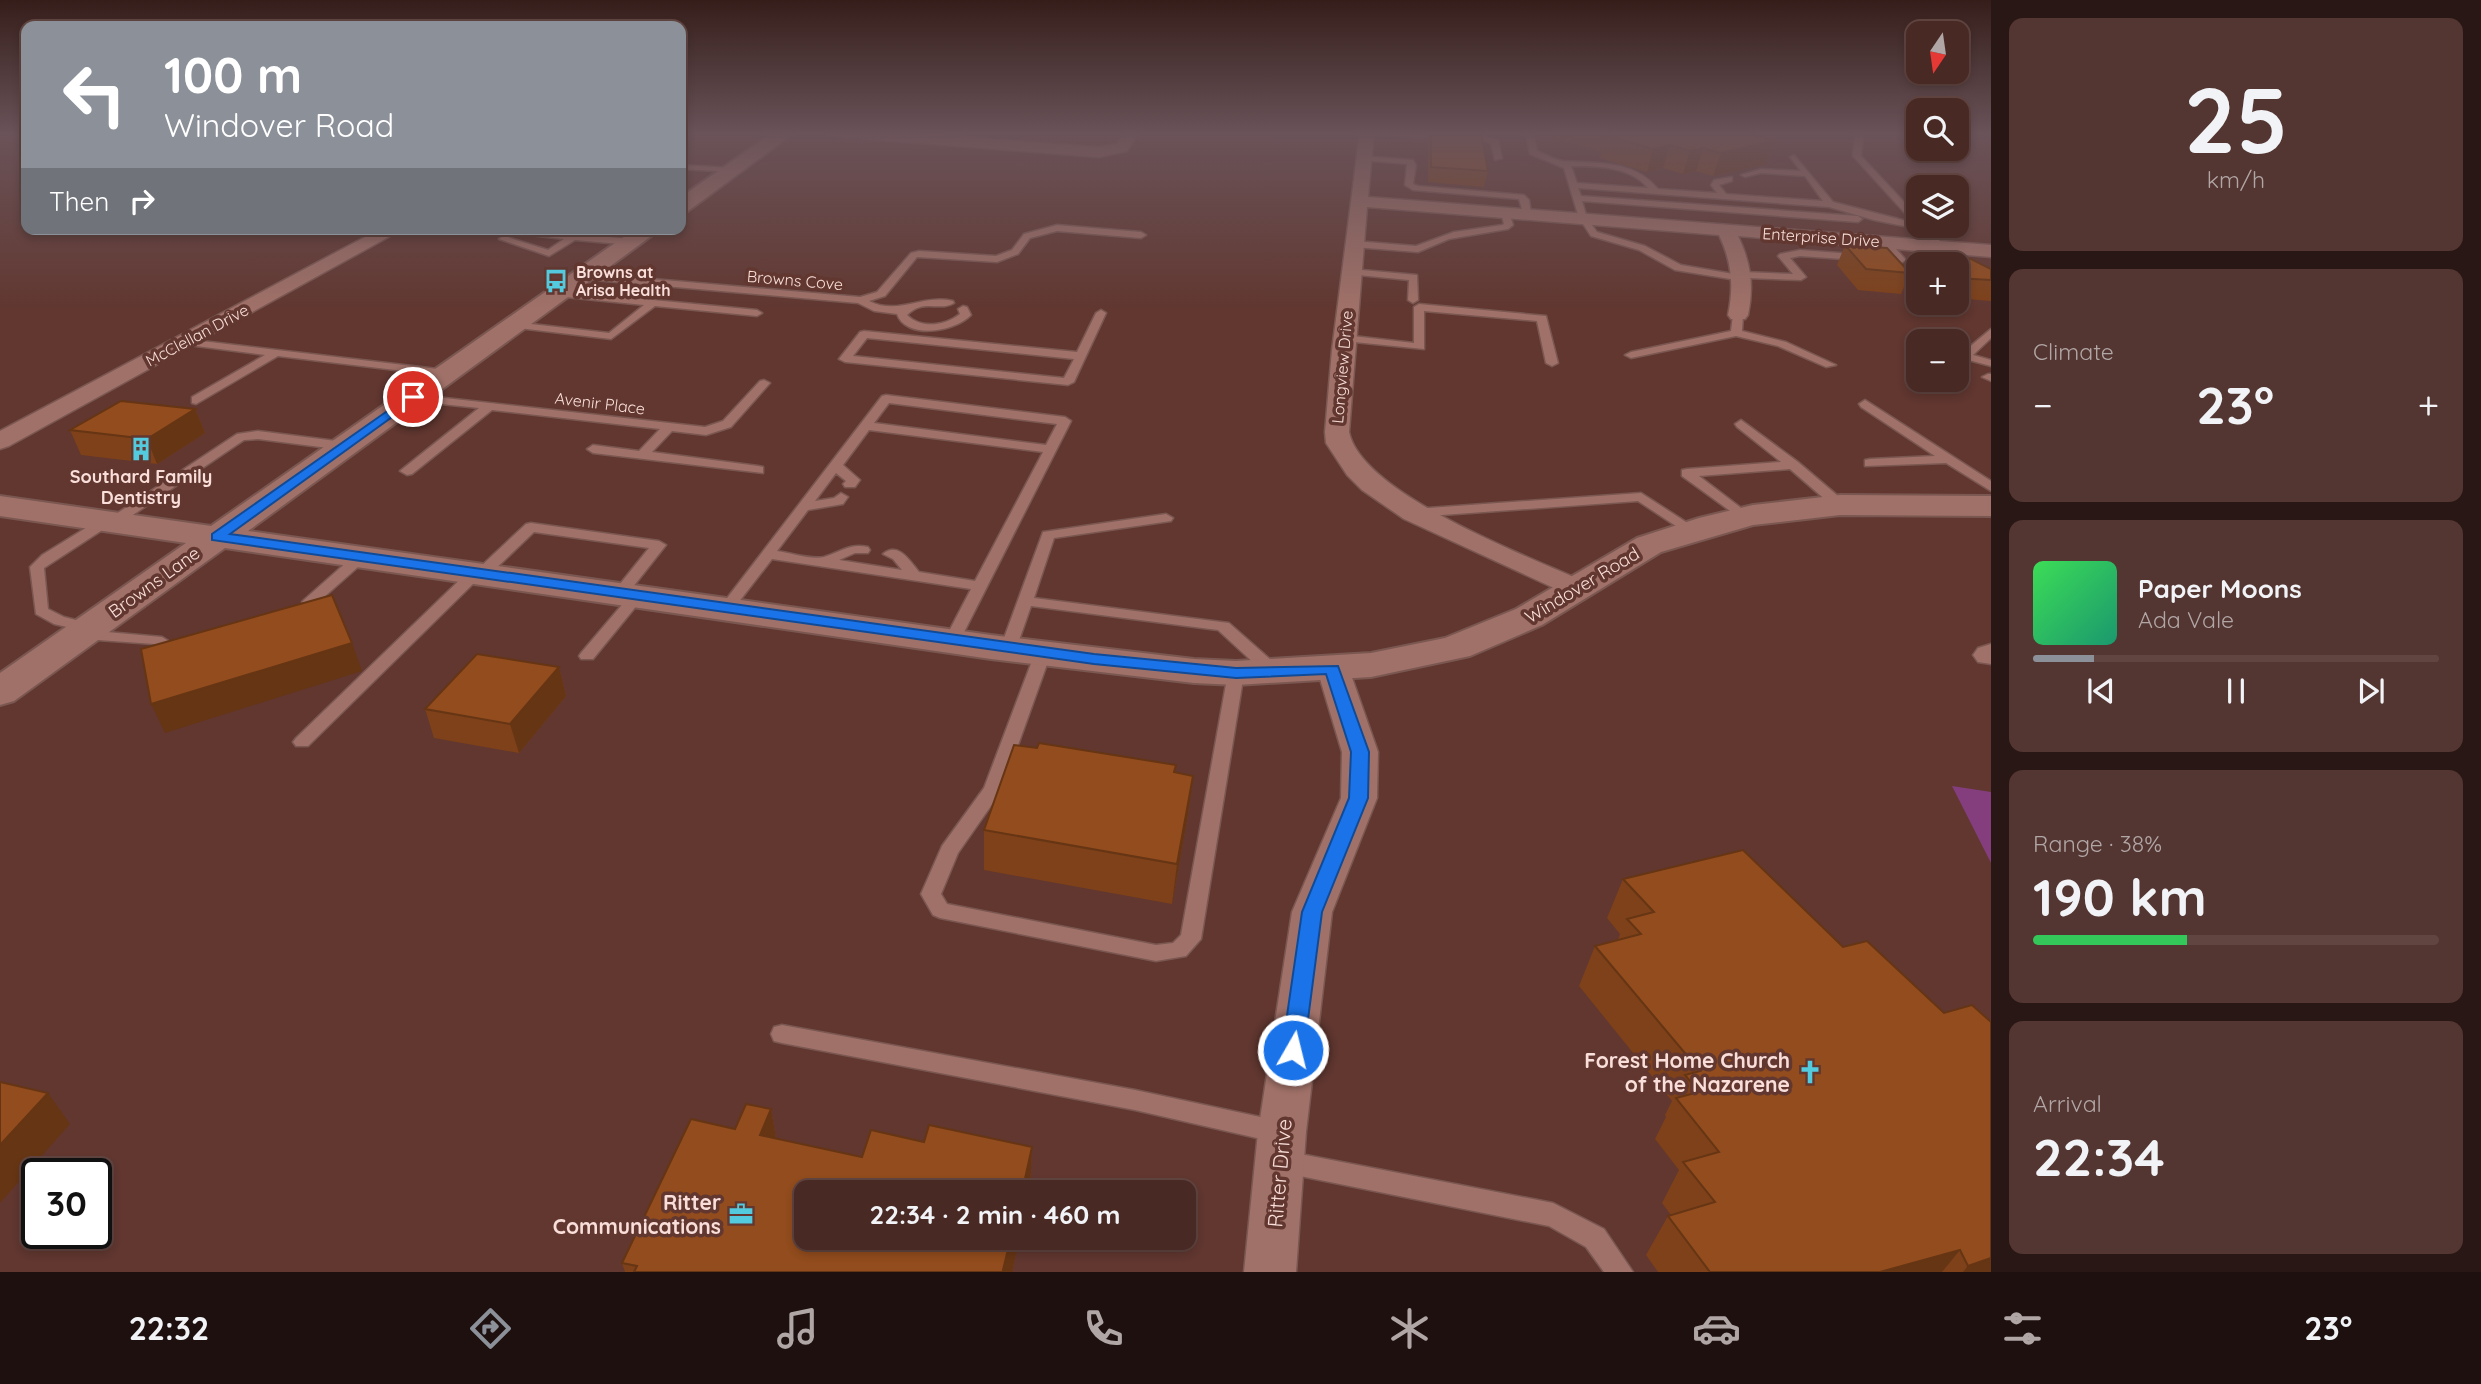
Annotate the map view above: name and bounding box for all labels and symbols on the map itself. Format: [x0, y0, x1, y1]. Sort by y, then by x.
north arrow [1906, 21, 1969, 84]
street label: Enterprise Drive [1762, 223, 1880, 251]
place label: Browns at Arisa Health [576, 262, 671, 300]
street label: Browns Cove [746, 266, 844, 294]
bus stop icon: Browns at Arisa Health [542, 267, 570, 295]
street label: McClellan Drive [142, 299, 252, 371]
street label: Longview Drive [1327, 310, 1357, 424]
pin [383, 367, 443, 427]
street label: Avenir Place [554, 388, 646, 418]
building icon: Southard Family Dentistry [127, 435, 155, 463]
place label: Southard Family Dentistry [70, 465, 212, 509]
street label: Browns Lane [104, 541, 204, 623]
street label: Windover Road [1521, 542, 1643, 628]
position arrow [1256, 1013, 1330, 1087]
place label: Forest Home Church of the Nazarene [1584, 1047, 1790, 1097]
church icon: Forest Home Church of the Nazarene [1796, 1058, 1824, 1086]
street label: Ritter Drive [1261, 1118, 1297, 1228]
speed limit sign: 30 [21, 1158, 112, 1249]
place label: Ritter Communications [553, 1189, 721, 1239]
office icon: Ritter Communications [727, 1200, 755, 1228]

